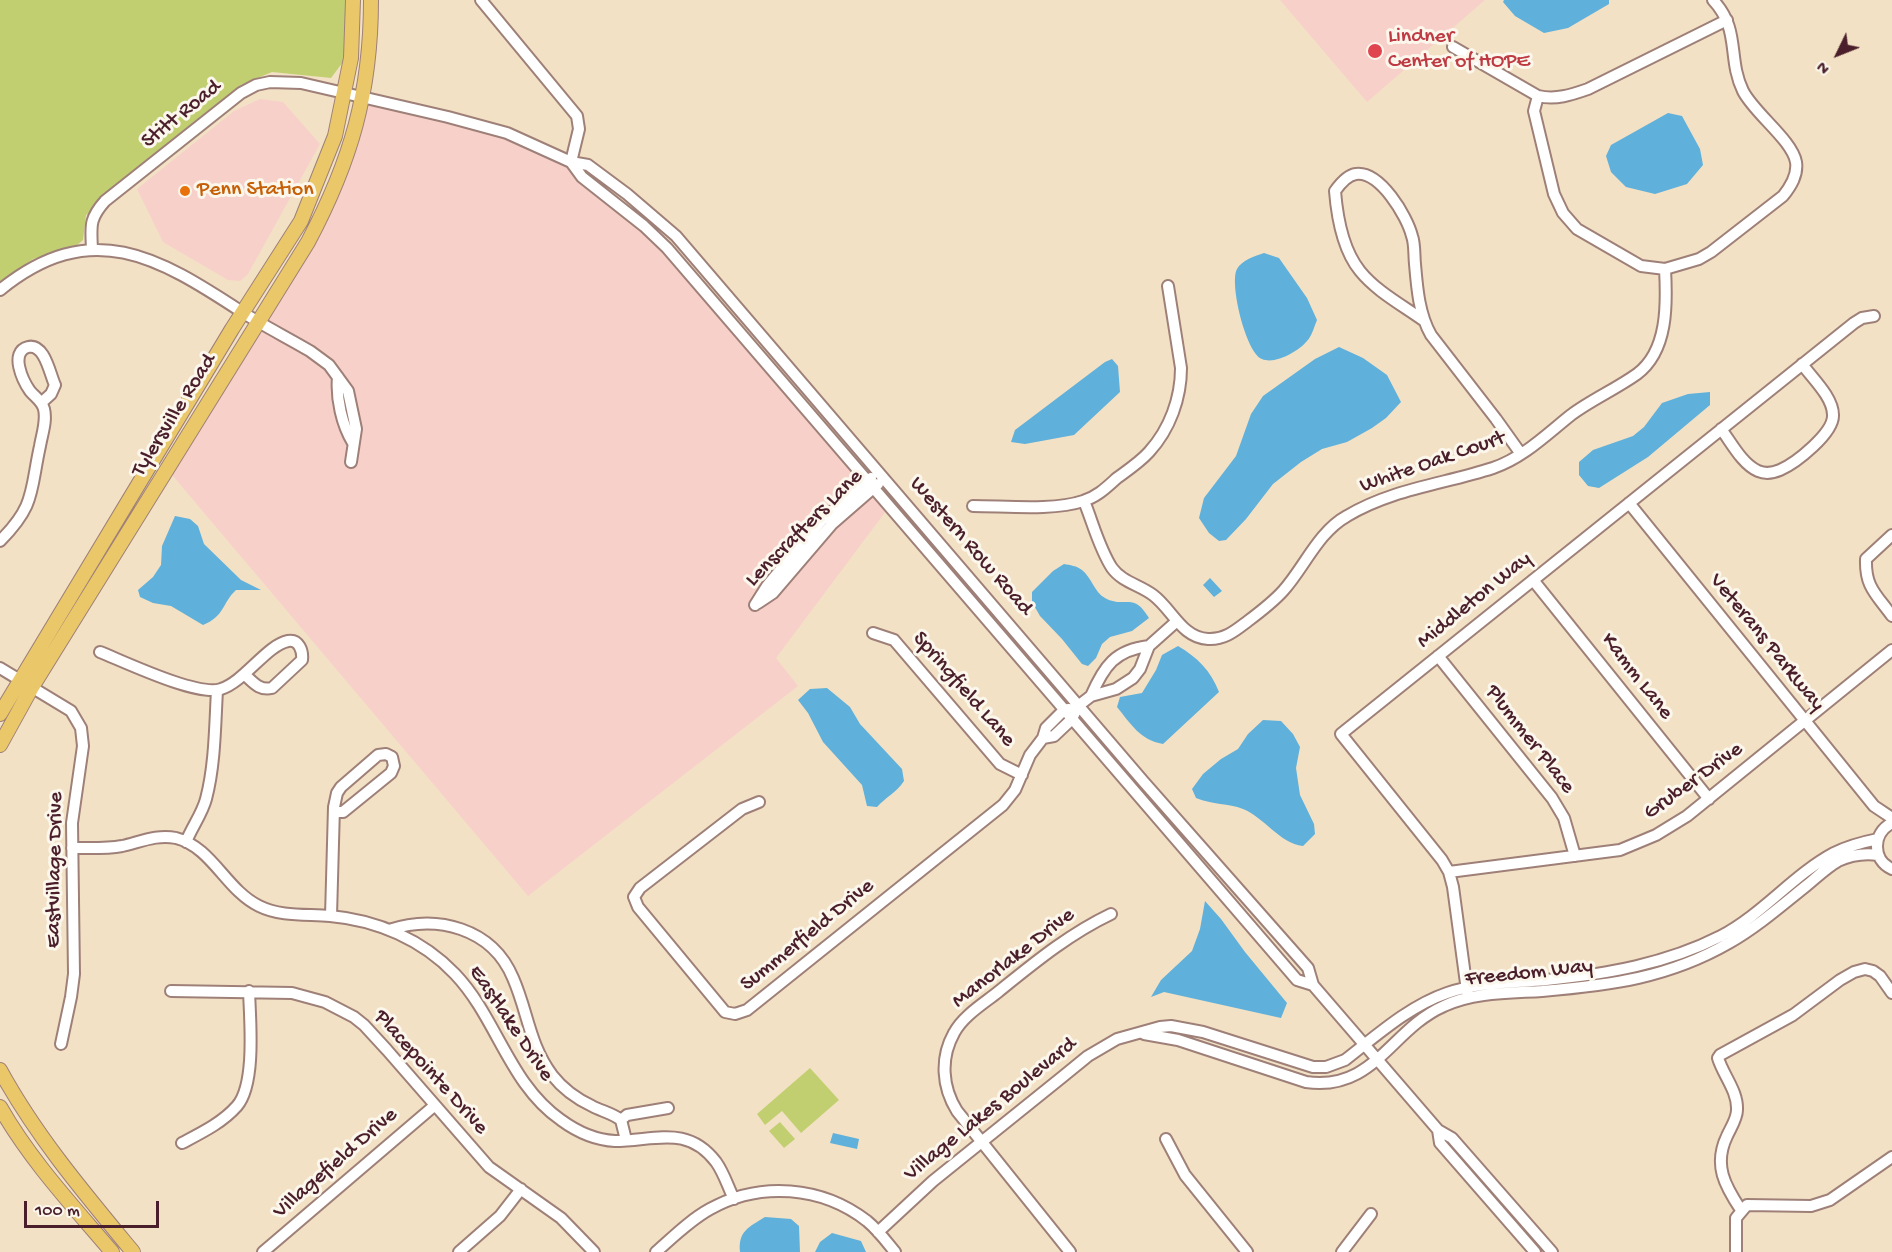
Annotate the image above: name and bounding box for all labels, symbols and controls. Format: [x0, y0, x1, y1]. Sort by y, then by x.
north arrow [1808, 24, 1868, 84]
place label: Lindner Center of HOPE [1388, 25, 1530, 76]
marker: Lindner Center of HOPE [1366, 42, 1384, 60]
text: N [1814, 56, 1835, 77]
street label: Stitt Road [137, 75, 227, 155]
place label: Penn Station [197, 178, 314, 204]
marker: Penn Station [178, 184, 192, 198]
street label: Tylersville Road [127, 350, 223, 482]
street label: White Oak Court [1357, 426, 1509, 500]
street label: Lenscrafters Lane [741, 465, 869, 593]
street label: Western Row Road [903, 472, 1037, 622]
street label: Middleton Way [1412, 547, 1538, 655]
street label: Veterans Parkway [1702, 569, 1830, 717]
street label: Springfield Lane [906, 627, 1020, 753]
street label: Kamm Lane [1594, 628, 1678, 726]
street label: Plummer Place [1478, 680, 1580, 800]
street label: Gruber Drive [1639, 737, 1749, 827]
street label: Eastvillage Drive [41, 792, 71, 948]
street label: Summerfield Drive [736, 874, 880, 998]
street label: Manorlake Drive [947, 903, 1081, 1015]
street label: Freedom Way [1464, 954, 1594, 994]
street label: Eastlake Drive [461, 961, 559, 1087]
street label: Placepointe Drive [367, 1005, 493, 1141]
street label: Village Lakes Boulevard [899, 1032, 1083, 1188]
street label: Villagefield Drive [268, 1103, 404, 1225]
scale bar [27, 1189, 162, 1227]
text: 100 m [35, 1201, 80, 1222]

